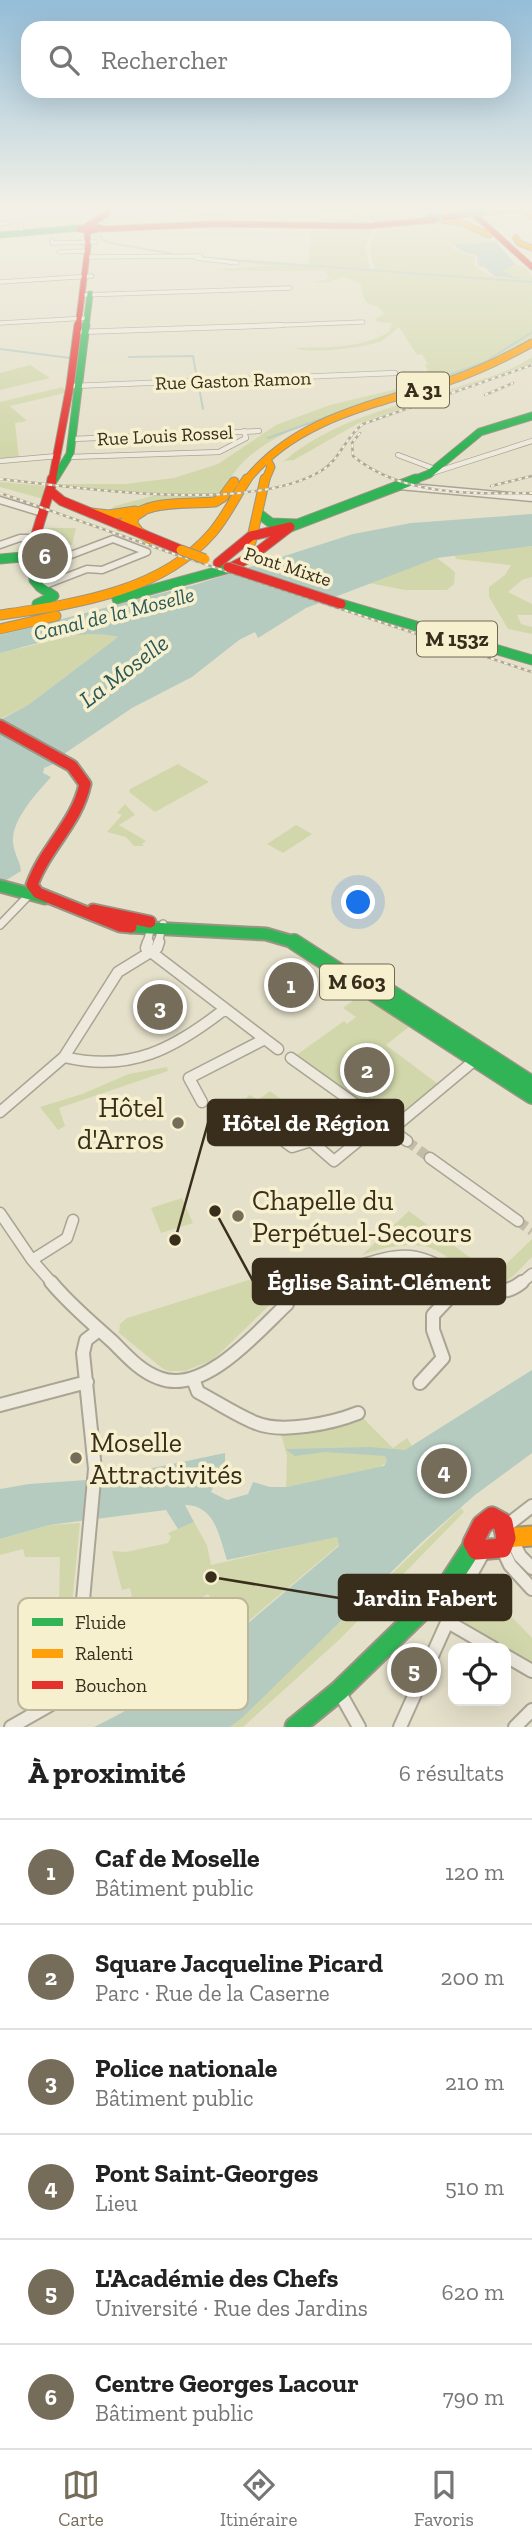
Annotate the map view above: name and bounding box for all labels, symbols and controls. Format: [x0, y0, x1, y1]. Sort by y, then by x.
search box [21, 21, 511, 98]
icon: search [45, 41, 83, 79]
text: Rechercher [101, 44, 228, 76]
street label: Rue Gaston Ramon [155, 366, 312, 395]
road number: A 31 [397, 372, 449, 408]
street label: Rue Louis Rossel [96, 420, 234, 451]
pin: 6 [22, 530, 68, 582]
street label: Pont Mixte [241, 542, 334, 591]
water label: Canal de la Moselle [31, 581, 197, 646]
road number: M 153z [417, 622, 497, 656]
water label: La Moselle [73, 628, 174, 713]
your location [341, 885, 375, 919]
pin: 1 [268, 959, 314, 1011]
road number: M 603 [320, 964, 394, 1000]
pin: 3 [137, 981, 183, 1033]
pin: 2 [344, 1044, 390, 1096]
place label: Hôtel d'Arros [77, 1091, 164, 1156]
callout: Hôtel de Région [208, 1100, 403, 1145]
text: Hôtel de Région [223, 1108, 389, 1137]
marker: Hôtel d'Arros [170, 1115, 186, 1131]
place label: Chapelle du Perpétuel-Secours [252, 1184, 472, 1249]
marker: Chapelle du Perpétuel-Secours [230, 1208, 246, 1224]
callout: Église Saint-Clément [253, 1259, 505, 1304]
text: Église Saint-Clément [267, 1267, 491, 1296]
place label: Moselle Attractivités [90, 1426, 243, 1491]
pin: 4 [421, 1445, 467, 1497]
marker: Moselle Attractivités [68, 1450, 84, 1466]
callout: Jardin Fabert [339, 1575, 511, 1620]
text: Jardin Fabert [353, 1583, 497, 1612]
legend [18, 1598, 248, 1710]
text: Fluide [75, 1611, 126, 1634]
text: Ralenti [75, 1642, 133, 1665]
map controls [448, 1643, 511, 1706]
button: locate [448, 1643, 511, 1706]
pin: 5 [391, 1644, 437, 1696]
text: Bouchon [75, 1674, 147, 1697]
text: À proximité [28, 1755, 186, 1791]
text: 6 résultats [399, 1759, 504, 1787]
text: Caf de Moselle [95, 1842, 260, 1874]
text: 1 [46, 1858, 56, 1886]
text: 120 m [445, 1858, 504, 1886]
text: Bâtiment public [95, 1874, 254, 1902]
text: Square Jacqueline Picard [95, 1947, 383, 1979]
text: 2 [45, 1963, 57, 1991]
text: 200 m [441, 1963, 504, 1991]
text: Parc · Rue de la Caserne [95, 1979, 330, 2007]
text: Police nationale [95, 2052, 277, 2084]
text: 3 [45, 2068, 57, 2096]
text: 210 m [445, 2068, 504, 2096]
text: Bâtiment public [95, 2084, 254, 2112]
text: Pont Saint-Georges [95, 2157, 318, 2189]
text: 4 [44, 2173, 58, 2201]
text: 510 m [445, 2173, 504, 2201]
text: Lieu [95, 2189, 138, 2217]
text: L'Académie des Chefs [95, 2262, 338, 2294]
text: 5 [45, 2278, 57, 2306]
text: 620 m [442, 2278, 504, 2306]
text: Université · Rue des Jardins [95, 2294, 368, 2322]
text: Centre Georges Lacour [95, 2367, 359, 2399]
text: 6 [45, 2383, 57, 2411]
text: 790 m [443, 2383, 504, 2411]
text: Bâtiment public [95, 2399, 254, 2427]
tab: Carte [58, 2466, 104, 2531]
tab: Itinéraire [220, 2466, 297, 2531]
tab: Favoris [414, 2466, 474, 2531]

